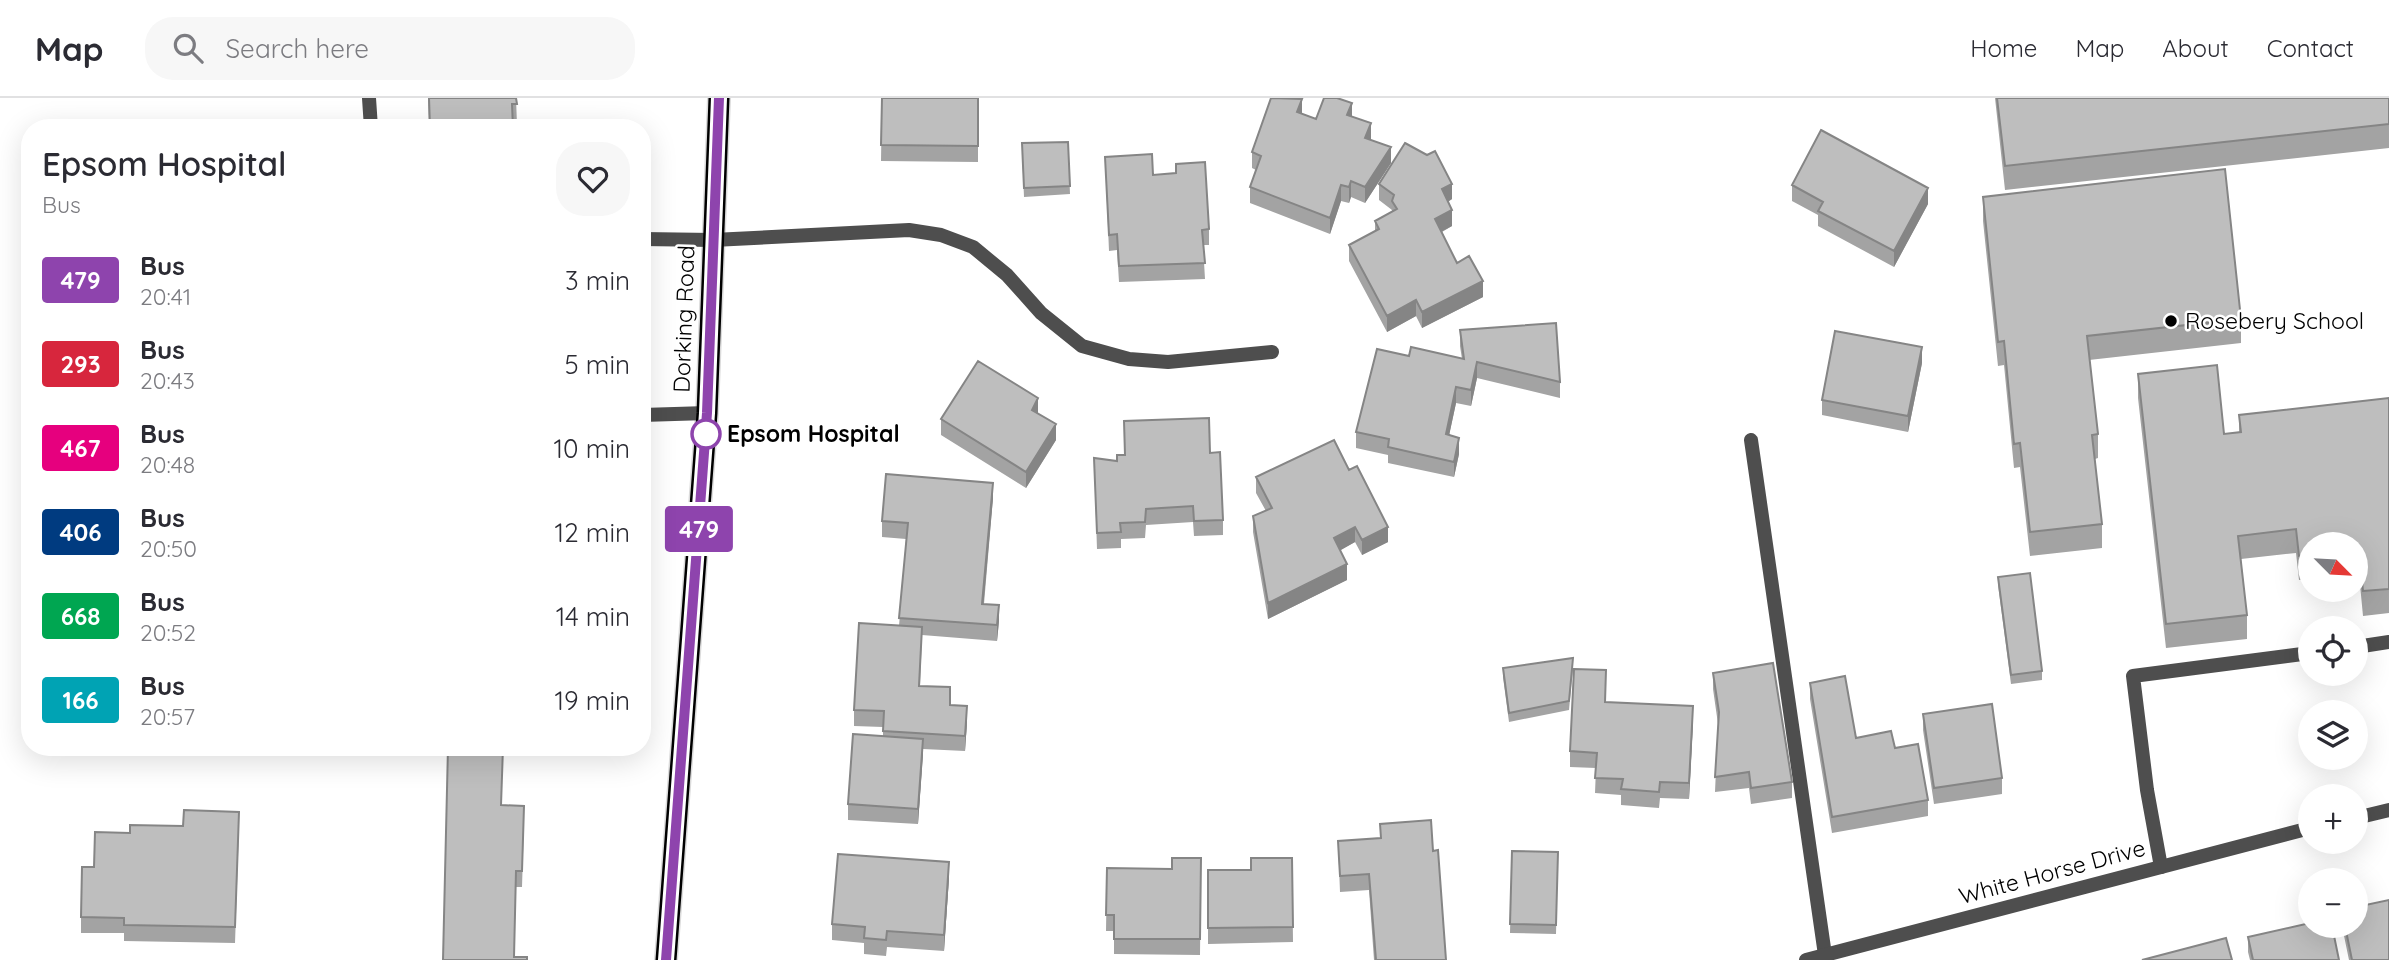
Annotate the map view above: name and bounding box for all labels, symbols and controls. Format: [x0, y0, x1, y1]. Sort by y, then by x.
search box [145, 17, 635, 80]
text: Map [35, 28, 103, 69]
icon: search [169, 29, 207, 67]
text: Search here [225, 32, 369, 65]
text: Home [1970, 33, 2037, 63]
text: Map [2075, 33, 2124, 63]
text: About [2162, 33, 2229, 63]
text: Contact [2267, 33, 2354, 63]
button: heart [556, 142, 630, 216]
text: Epsom Hospital [42, 143, 287, 184]
text: Bus [42, 190, 81, 219]
street label: Dorking Road [666, 245, 701, 393]
text: Bus [140, 249, 185, 282]
text: 3 min [565, 264, 630, 297]
text: 479 [60, 265, 101, 295]
text: 20:41 [140, 282, 191, 311]
place label: Rosebery School [2185, 306, 2364, 335]
marker: Rosebery School [2163, 313, 2179, 329]
text: Bus [140, 333, 185, 366]
text: 5 min [564, 348, 630, 381]
text: 293 [60, 349, 101, 379]
text: 20:43 [140, 366, 195, 395]
text: Bus [140, 417, 185, 450]
marker: Epsom Hospital [691, 419, 721, 449]
place label: Epsom Hospital [727, 419, 900, 448]
text: 10 min [554, 432, 630, 465]
text: 467 [60, 433, 101, 463]
text: 20:48 [140, 450, 195, 479]
text: Bus [140, 501, 185, 534]
line badge: 479 [659, 506, 739, 552]
text: 479 [679, 514, 719, 544]
text: 12 min [555, 516, 630, 549]
text: 406 [59, 517, 102, 547]
north arrow [2298, 532, 2368, 602]
map controls [2298, 532, 2368, 938]
text: 20:50 [140, 534, 197, 563]
text: Bus [140, 585, 185, 618]
text: 14 min [556, 600, 630, 633]
text: 668 [61, 601, 100, 631]
button: locate [2298, 616, 2368, 686]
text: 20:52 [140, 618, 196, 647]
text: Bus [140, 669, 185, 702]
text: 19 min [554, 684, 630, 717]
text: 166 [63, 685, 98, 715]
button: layers [2298, 700, 2368, 770]
text: 20:57 [140, 702, 195, 731]
button: + [2298, 784, 2368, 854]
street label: White Horse Drive [1955, 833, 2148, 910]
button: − [2298, 868, 2368, 938]

